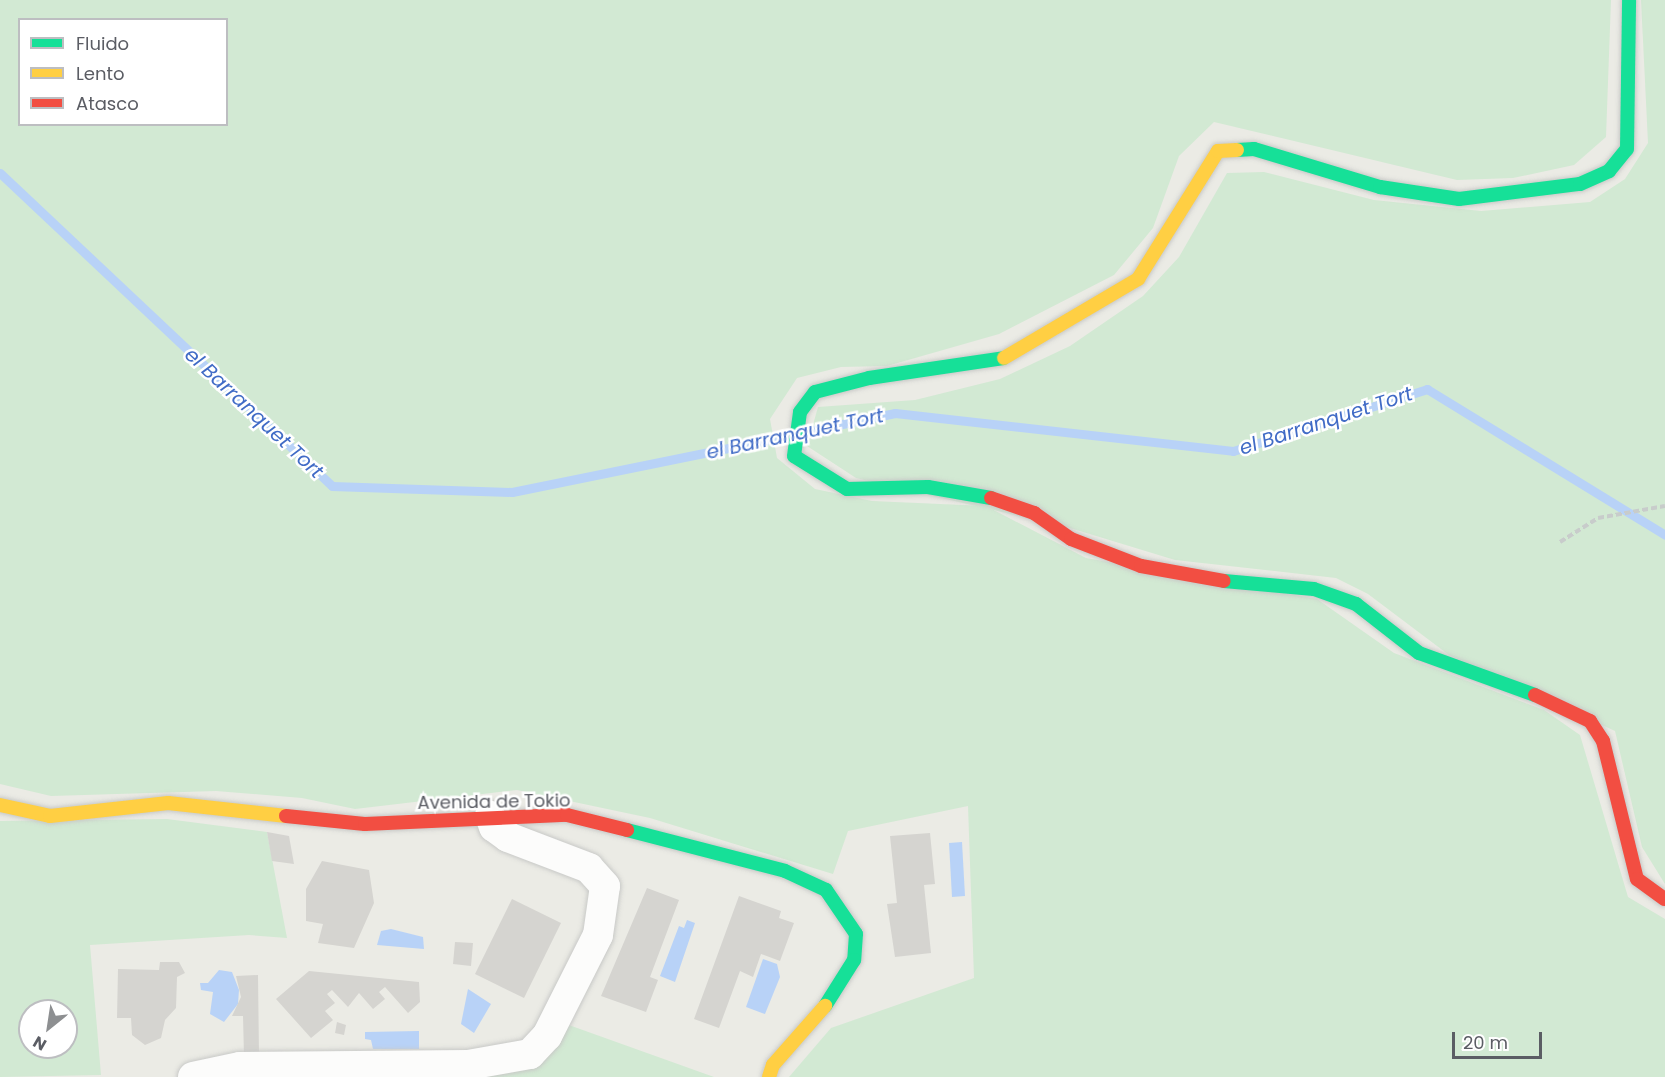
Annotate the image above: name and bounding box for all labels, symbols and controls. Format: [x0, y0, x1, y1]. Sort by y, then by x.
legend [18, 18, 228, 126]
text: Fluido [76, 31, 129, 56]
text: Lento [76, 61, 125, 86]
text: Atasco [76, 91, 139, 116]
water label: el Barranquet Tort [180, 343, 328, 483]
water label: el Barranquet Tort [1236, 382, 1416, 460]
water label: el Barranquet Tort [704, 403, 886, 465]
street label: Avenida de Tokio [417, 790, 571, 814]
north arrow [18, 999, 78, 1059]
scale bar [1455, 1020, 1545, 1058]
text: N [29, 1030, 51, 1056]
text: 20 m [1463, 1030, 1508, 1055]

